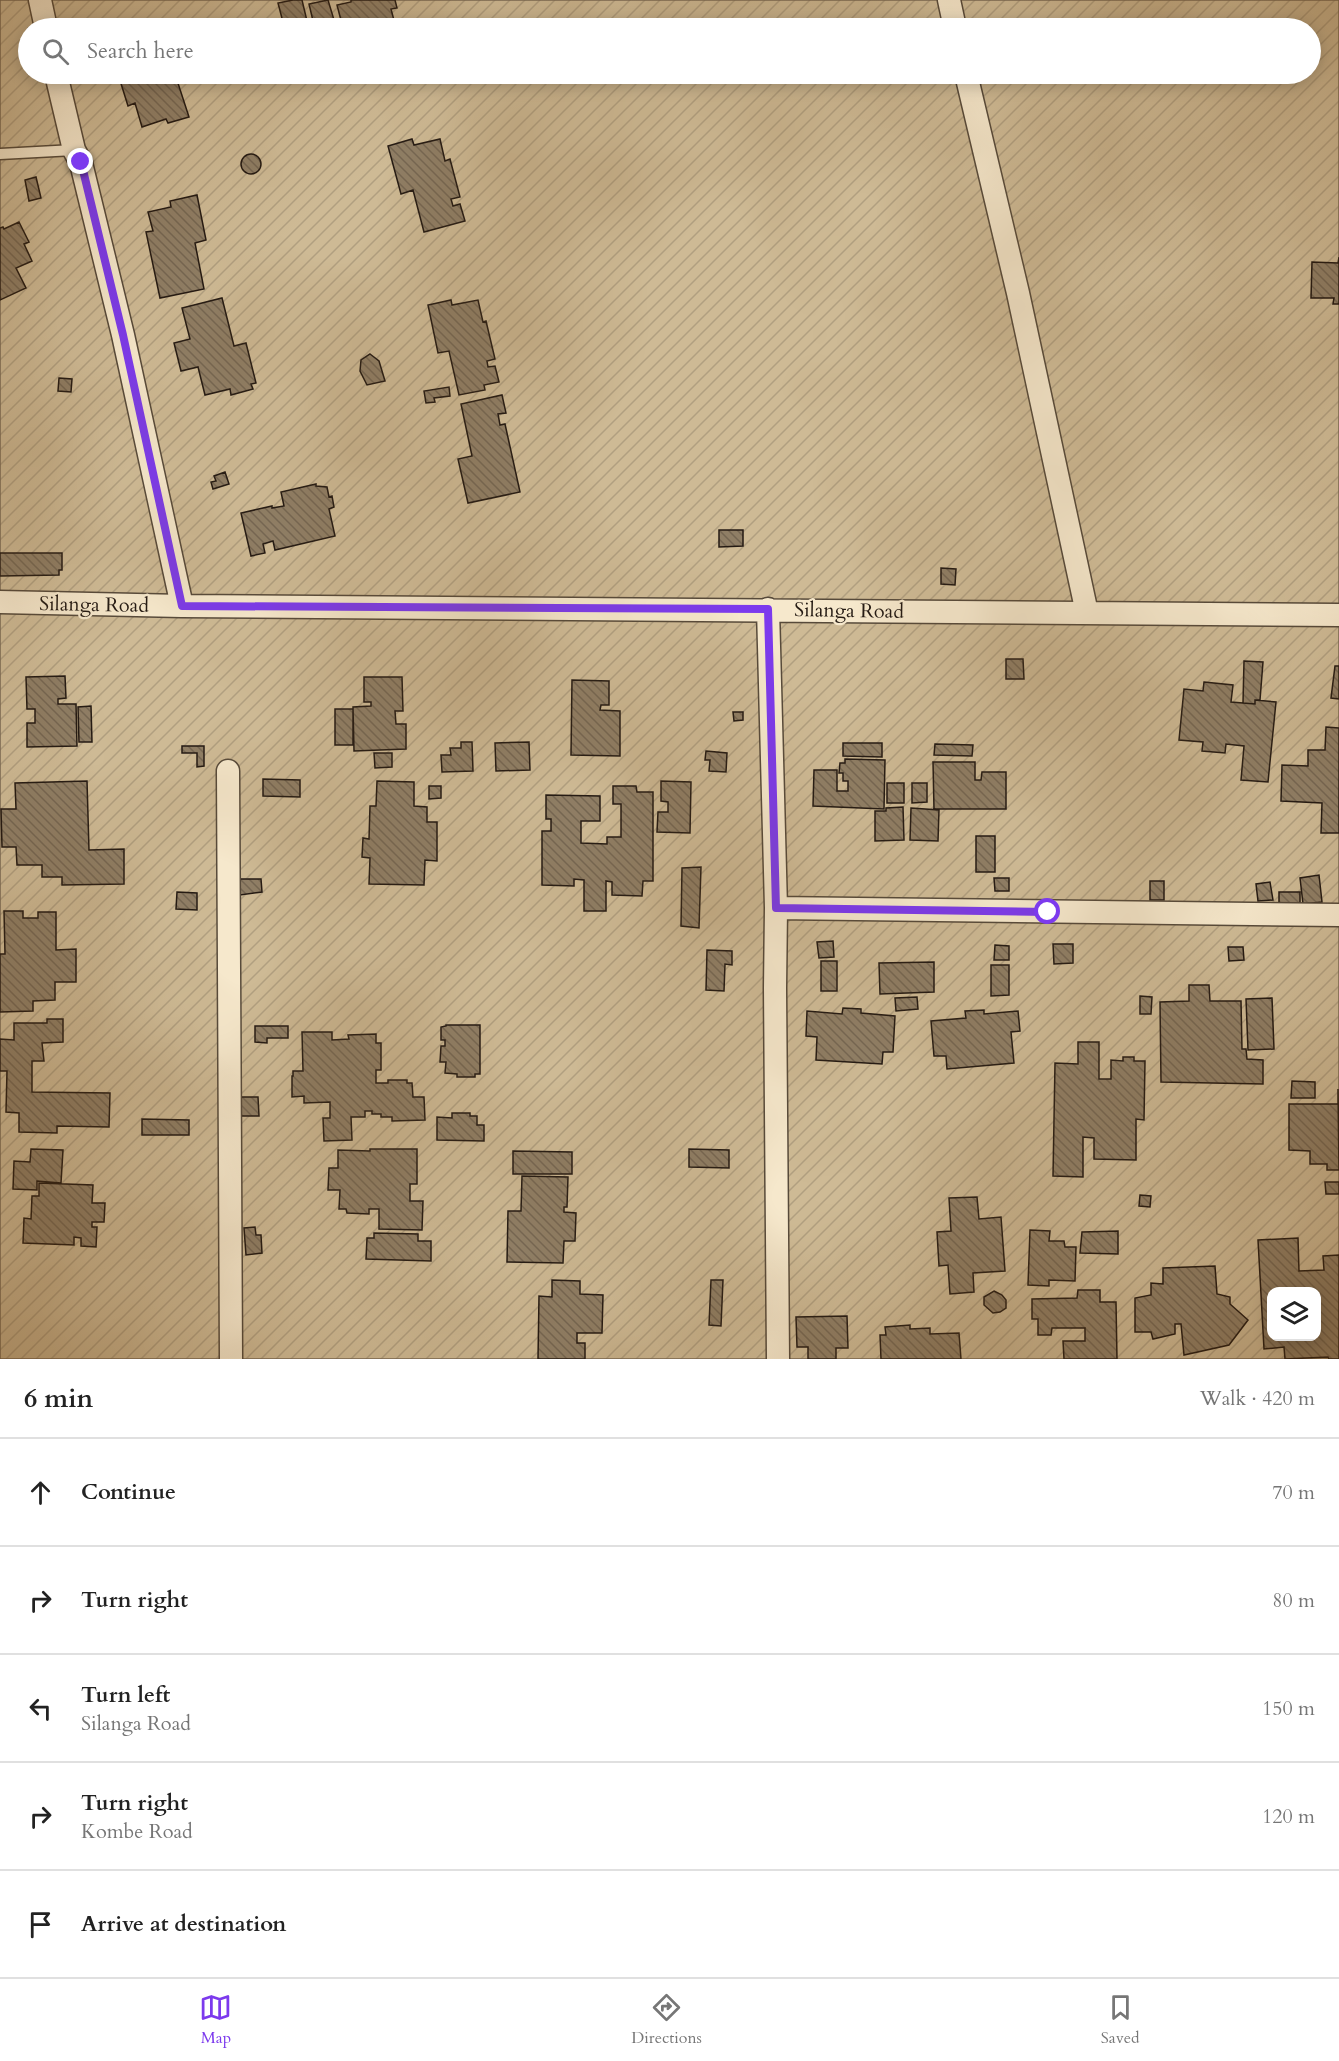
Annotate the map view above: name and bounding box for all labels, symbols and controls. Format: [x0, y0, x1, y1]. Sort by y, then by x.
search box [18, 18, 1321, 84]
icon: search [39, 35, 72, 68]
text: Search here [87, 36, 194, 66]
route end [67, 148, 93, 174]
street label: Silanga Road [39, 590, 150, 619]
street label: Silanga Road [794, 596, 905, 625]
route start [1034, 898, 1060, 924]
map controls [1267, 1287, 1321, 1341]
button: layers [1267, 1287, 1321, 1341]
text: 6 min [24, 1381, 93, 1416]
text: Walk · 420 m [1200, 1385, 1315, 1412]
icon: ahead [24, 1476, 57, 1509]
text: Continue [81, 1477, 176, 1507]
text: 70 m [1272, 1479, 1315, 1506]
icon: right [24, 1584, 57, 1617]
text: Turn right [81, 1585, 188, 1615]
text: 80 m [1272, 1587, 1315, 1614]
text: Turn left [81, 1680, 170, 1710]
icon: left [24, 1692, 57, 1725]
text: 150 m [1262, 1695, 1315, 1722]
text: Silanga Road [81, 1710, 191, 1737]
text: Turn right [81, 1788, 188, 1818]
icon: right [24, 1800, 57, 1833]
text: 120 m [1262, 1803, 1315, 1830]
text: Kombe Road [81, 1818, 193, 1845]
icon: arrive [24, 1908, 57, 1941]
text: Arrive at destination [81, 1909, 286, 1939]
tab: Map [199, 1991, 232, 2049]
tab: Directions [631, 1991, 702, 2049]
tab: Saved [1101, 1991, 1140, 2049]

